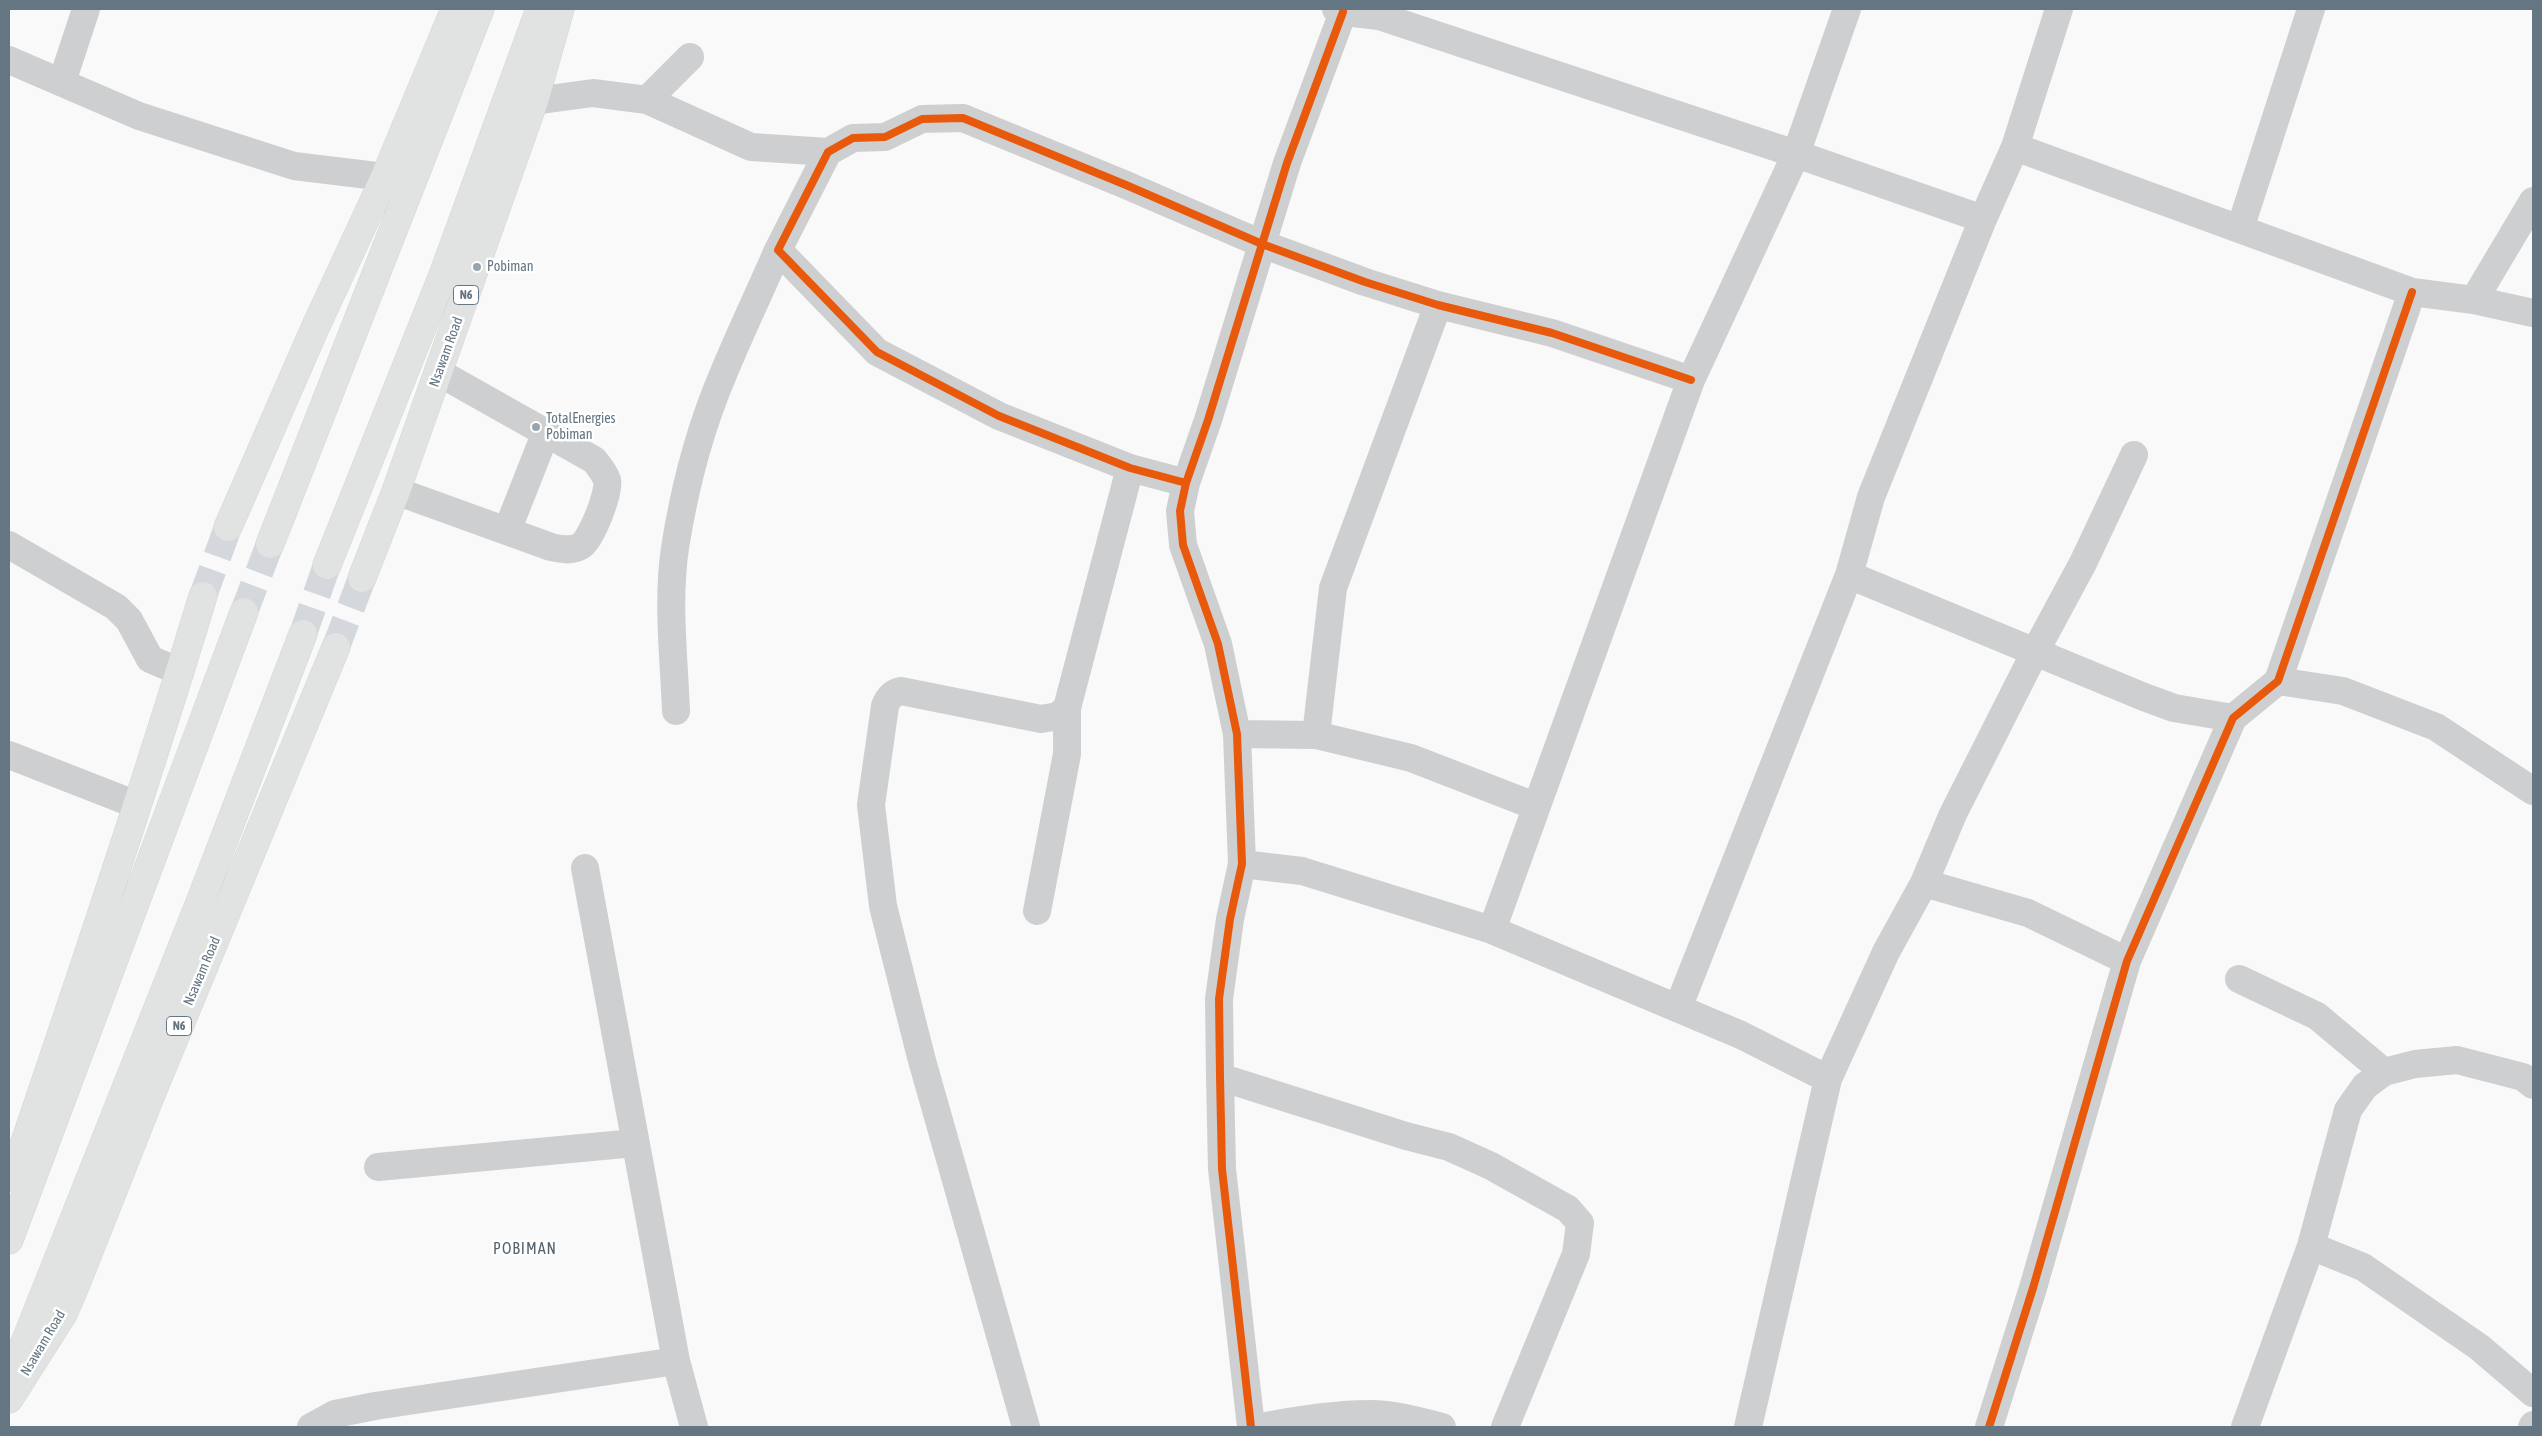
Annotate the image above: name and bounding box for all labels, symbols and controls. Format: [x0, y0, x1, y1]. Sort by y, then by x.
place label: Pobiman [487, 259, 534, 275]
marker: Pobiman [471, 261, 483, 273]
road number: N6 [454, 286, 478, 304]
street label: Nsawam Road [426, 315, 466, 389]
place label: TotalEnergies Pobiman [546, 411, 615, 444]
marker: TotalEnergies Pobiman [530, 421, 542, 433]
street label: Nsawam Road [180, 934, 224, 1008]
road number: N6 [166, 1016, 192, 1036]
district label: POBIMAN [492, 1239, 558, 1259]
street label: Nsawam Road [17, 1307, 69, 1379]

